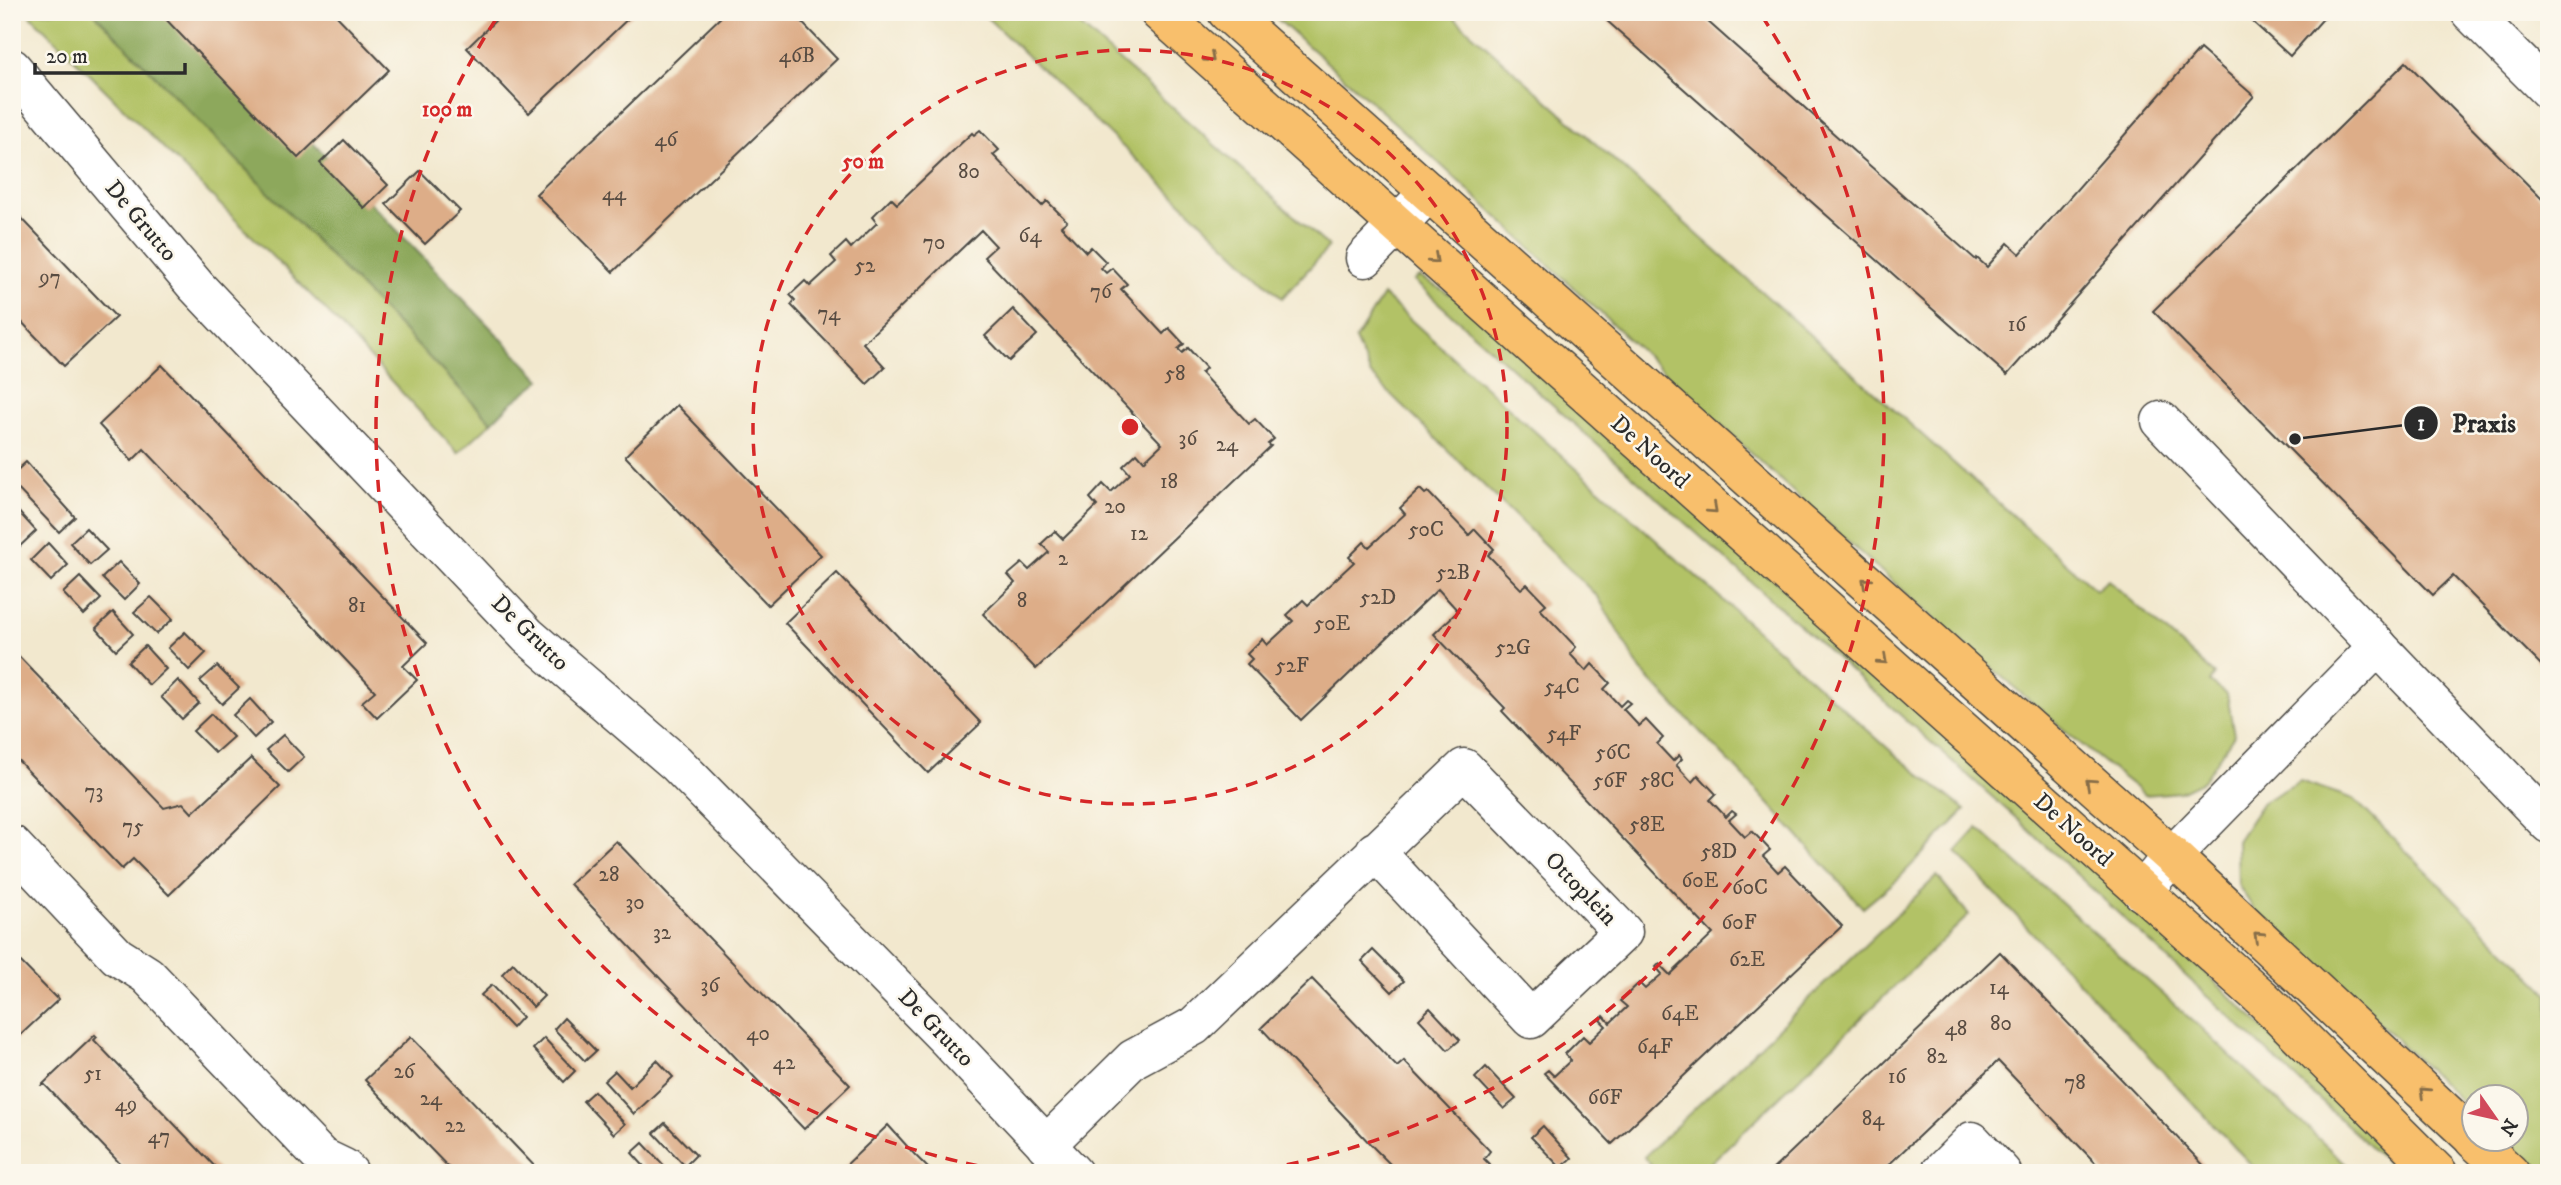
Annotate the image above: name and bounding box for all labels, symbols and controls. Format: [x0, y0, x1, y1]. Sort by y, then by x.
scale bar [35, 32, 186, 76]
house number: 46B [779, 43, 815, 69]
text: 20 m [46, 44, 88, 70]
one-way arrow [1202, 50, 1215, 62]
text: 100 m [422, 97, 472, 123]
house number: 46 [654, 127, 679, 153]
text: 50 m [841, 149, 884, 175]
house number: 80 [958, 159, 980, 185]
street label: De Grutto [98, 174, 184, 268]
house number: 44 [602, 181, 627, 207]
house number: 64 [1018, 223, 1042, 249]
house number: 70 [923, 230, 945, 256]
one-way arrow [1426, 251, 1439, 263]
house number: 52 [855, 253, 876, 279]
house number: 97 [38, 265, 61, 291]
house number: 76 [1090, 279, 1113, 305]
house number: 74 [818, 301, 841, 327]
house number: 16 [2008, 312, 2027, 338]
house number: 58 [1165, 361, 1185, 387]
callout: Praxis [2403, 399, 2530, 446]
text: Praxis [2452, 408, 2516, 441]
street label: De Noord [1604, 409, 1696, 495]
text: 1 [2417, 411, 2425, 437]
centre of rings [1118, 415, 1142, 439]
house number: 36 [1179, 426, 1198, 452]
house number: 24 [1216, 432, 1239, 458]
house number: 18 [1160, 469, 1178, 495]
house number: 20 [1104, 494, 1126, 520]
one-way arrow [1705, 500, 1718, 513]
house number: 50C [1408, 517, 1444, 543]
house number: 12 [1130, 521, 1149, 547]
house number: 2 [1058, 546, 1069, 572]
house number: 52B [1436, 560, 1470, 586]
one-way arrow [1861, 578, 1874, 590]
house number: 52D [1360, 585, 1396, 611]
street label: De Grutto [485, 588, 575, 678]
house number: 8 [1017, 588, 1027, 614]
house number: 81 [348, 593, 366, 619]
house number: 50E [1314, 611, 1350, 637]
house number: 52G [1495, 635, 1531, 661]
one-way arrow [1875, 652, 1888, 664]
house number: 52F [1275, 653, 1309, 679]
house number: 54C [1544, 674, 1580, 700]
house number: 54F [1547, 721, 1581, 747]
house number: 56C [1595, 740, 1631, 766]
house number: 56F [1593, 768, 1627, 794]
house number: 58C [1640, 768, 1674, 794]
house number: 73 [85, 779, 103, 805]
one-way arrow [2085, 779, 2098, 791]
street label: De Noord [2027, 787, 2119, 873]
house number: 58E [1629, 812, 1665, 838]
house number: 75 [122, 814, 144, 840]
house number: 58D [1701, 839, 1737, 865]
street label: Ottoplein [1538, 846, 1624, 933]
house number: 28 [599, 862, 619, 888]
house number: 60E [1681, 868, 1719, 894]
house number: 60C [1732, 875, 1768, 901]
house number: 30 [625, 890, 645, 916]
house number: 60F [1721, 910, 1757, 936]
house number: 32 [653, 920, 672, 946]
one-way arrow [2253, 932, 2266, 944]
house number: 62E [1729, 947, 1765, 973]
house number: 36 [701, 973, 720, 999]
house number: 14 [1989, 975, 2010, 1001]
street label: De Grutto [891, 983, 981, 1073]
house number: 64E [1661, 1001, 1699, 1027]
house number: 80 [1990, 1011, 2012, 1037]
house number: 48 [1945, 1016, 1967, 1042]
house number: 40 [746, 1021, 770, 1047]
house number: 64F [1637, 1034, 1673, 1060]
house number: 82 [1927, 1044, 1948, 1070]
house number: 42 [773, 1050, 796, 1076]
house number: 26 [393, 1059, 416, 1085]
house number: 51 [84, 1061, 102, 1087]
house number: 16 [1888, 1064, 1907, 1090]
house number: 78 [2064, 1070, 2086, 1096]
north arrow [2460, 1084, 2530, 1154]
house number: 66F [1588, 1085, 1622, 1111]
house number: 24 [420, 1086, 443, 1112]
one-way arrow [2419, 1088, 2432, 1100]
house number: 49 [115, 1092, 137, 1118]
house number: 84 [1862, 1106, 1885, 1132]
house number: 22 [445, 1113, 466, 1139]
text: N [2494, 1114, 2522, 1140]
house number: 47 [148, 1124, 170, 1150]

